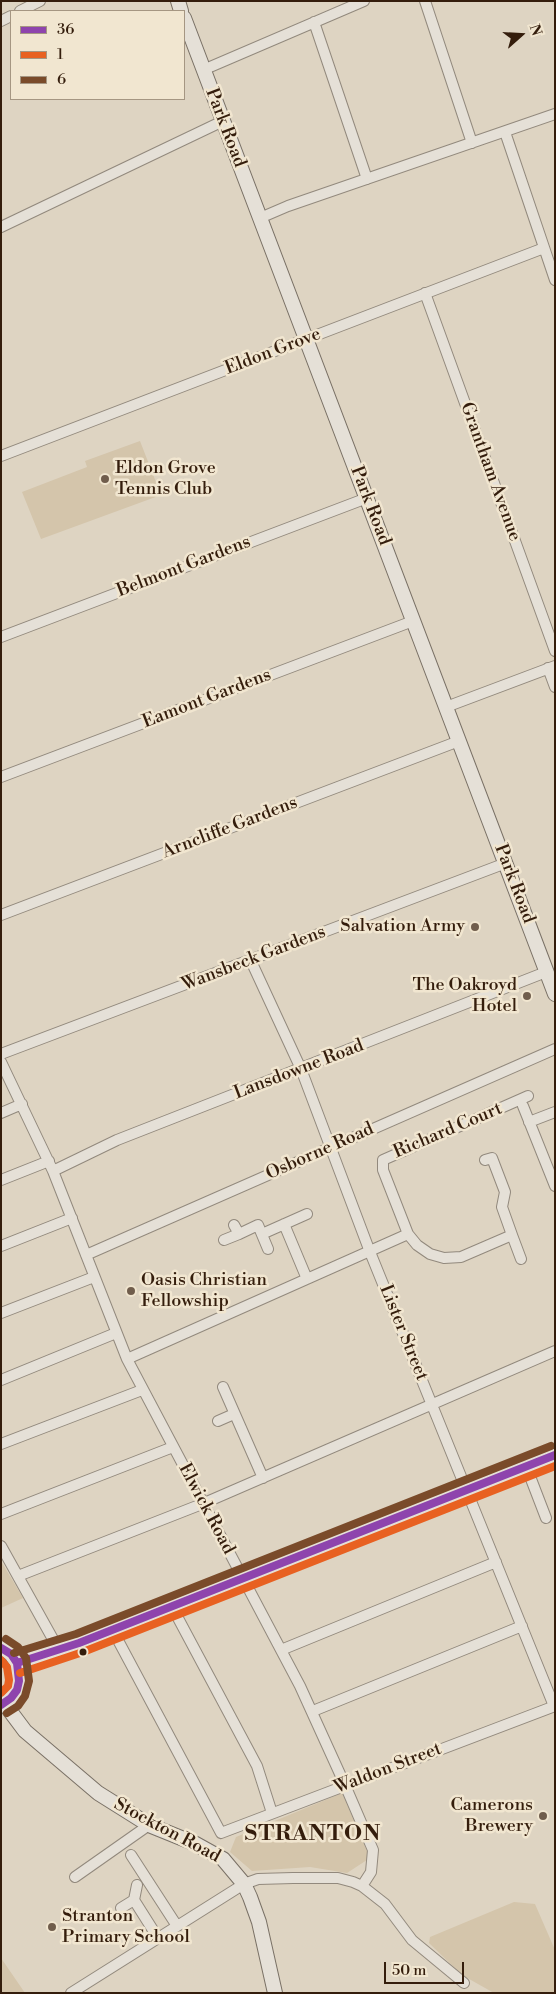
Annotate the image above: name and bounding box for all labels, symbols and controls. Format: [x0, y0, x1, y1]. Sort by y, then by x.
legend [10, 10, 185, 100]
north arrow [496, 10, 546, 60]
text: 36 [57, 20, 74, 39]
text: N [525, 22, 545, 38]
text: 1 [57, 45, 63, 64]
text: 6 [57, 70, 66, 89]
street label: Park Road [200, 85, 250, 171]
street label: Eldon Grove [222, 324, 324, 380]
street label: Grantham Avenue [455, 400, 525, 544]
place label: Eldon Grove Tennis Club [115, 458, 216, 500]
street label: Park Road [345, 463, 395, 549]
marker: Eldon Grove Tennis Club [99, 473, 111, 485]
street label: Belmont Gardens [114, 532, 254, 602]
street label: Eamont Gardens [140, 665, 274, 733]
street label: Arncliffe Gardens [159, 792, 301, 864]
street label: Park Road [489, 841, 539, 927]
place label: Salvation Army [340, 916, 465, 938]
marker: Salvation Army [469, 921, 481, 933]
street label: Wansbeck Gardens [179, 922, 329, 996]
place label: The Oakroyd Hotel [413, 975, 517, 1018]
marker: The Oakroyd Hotel [521, 990, 533, 1002]
street label: Lansdowne Road [231, 1035, 367, 1105]
street label: Richard Court [390, 1098, 506, 1164]
street label: Osborne Road [263, 1119, 377, 1185]
place label: Oasis Christian Fellowship [141, 1270, 267, 1312]
street label: Lister Street [374, 1282, 432, 1384]
marker: Oasis Christian Fellowship [125, 1285, 137, 1297]
street label: Elwick Road [173, 1460, 239, 1558]
unlabelled marker [78, 1647, 88, 1657]
street label: Waldon Street [331, 1739, 445, 1799]
street label: Stockton Road [110, 1794, 224, 1868]
place label: Camerons Brewery [450, 1795, 533, 1838]
marker: Camerons Brewery [537, 1810, 549, 1822]
district label: STRANTON [244, 1822, 382, 1848]
place label: Stranton Primary School [62, 1906, 190, 1948]
marker: Stranton Primary School [46, 1921, 58, 1933]
scale bar [386, 1952, 466, 1984]
text: 50 m [392, 1961, 426, 1980]

